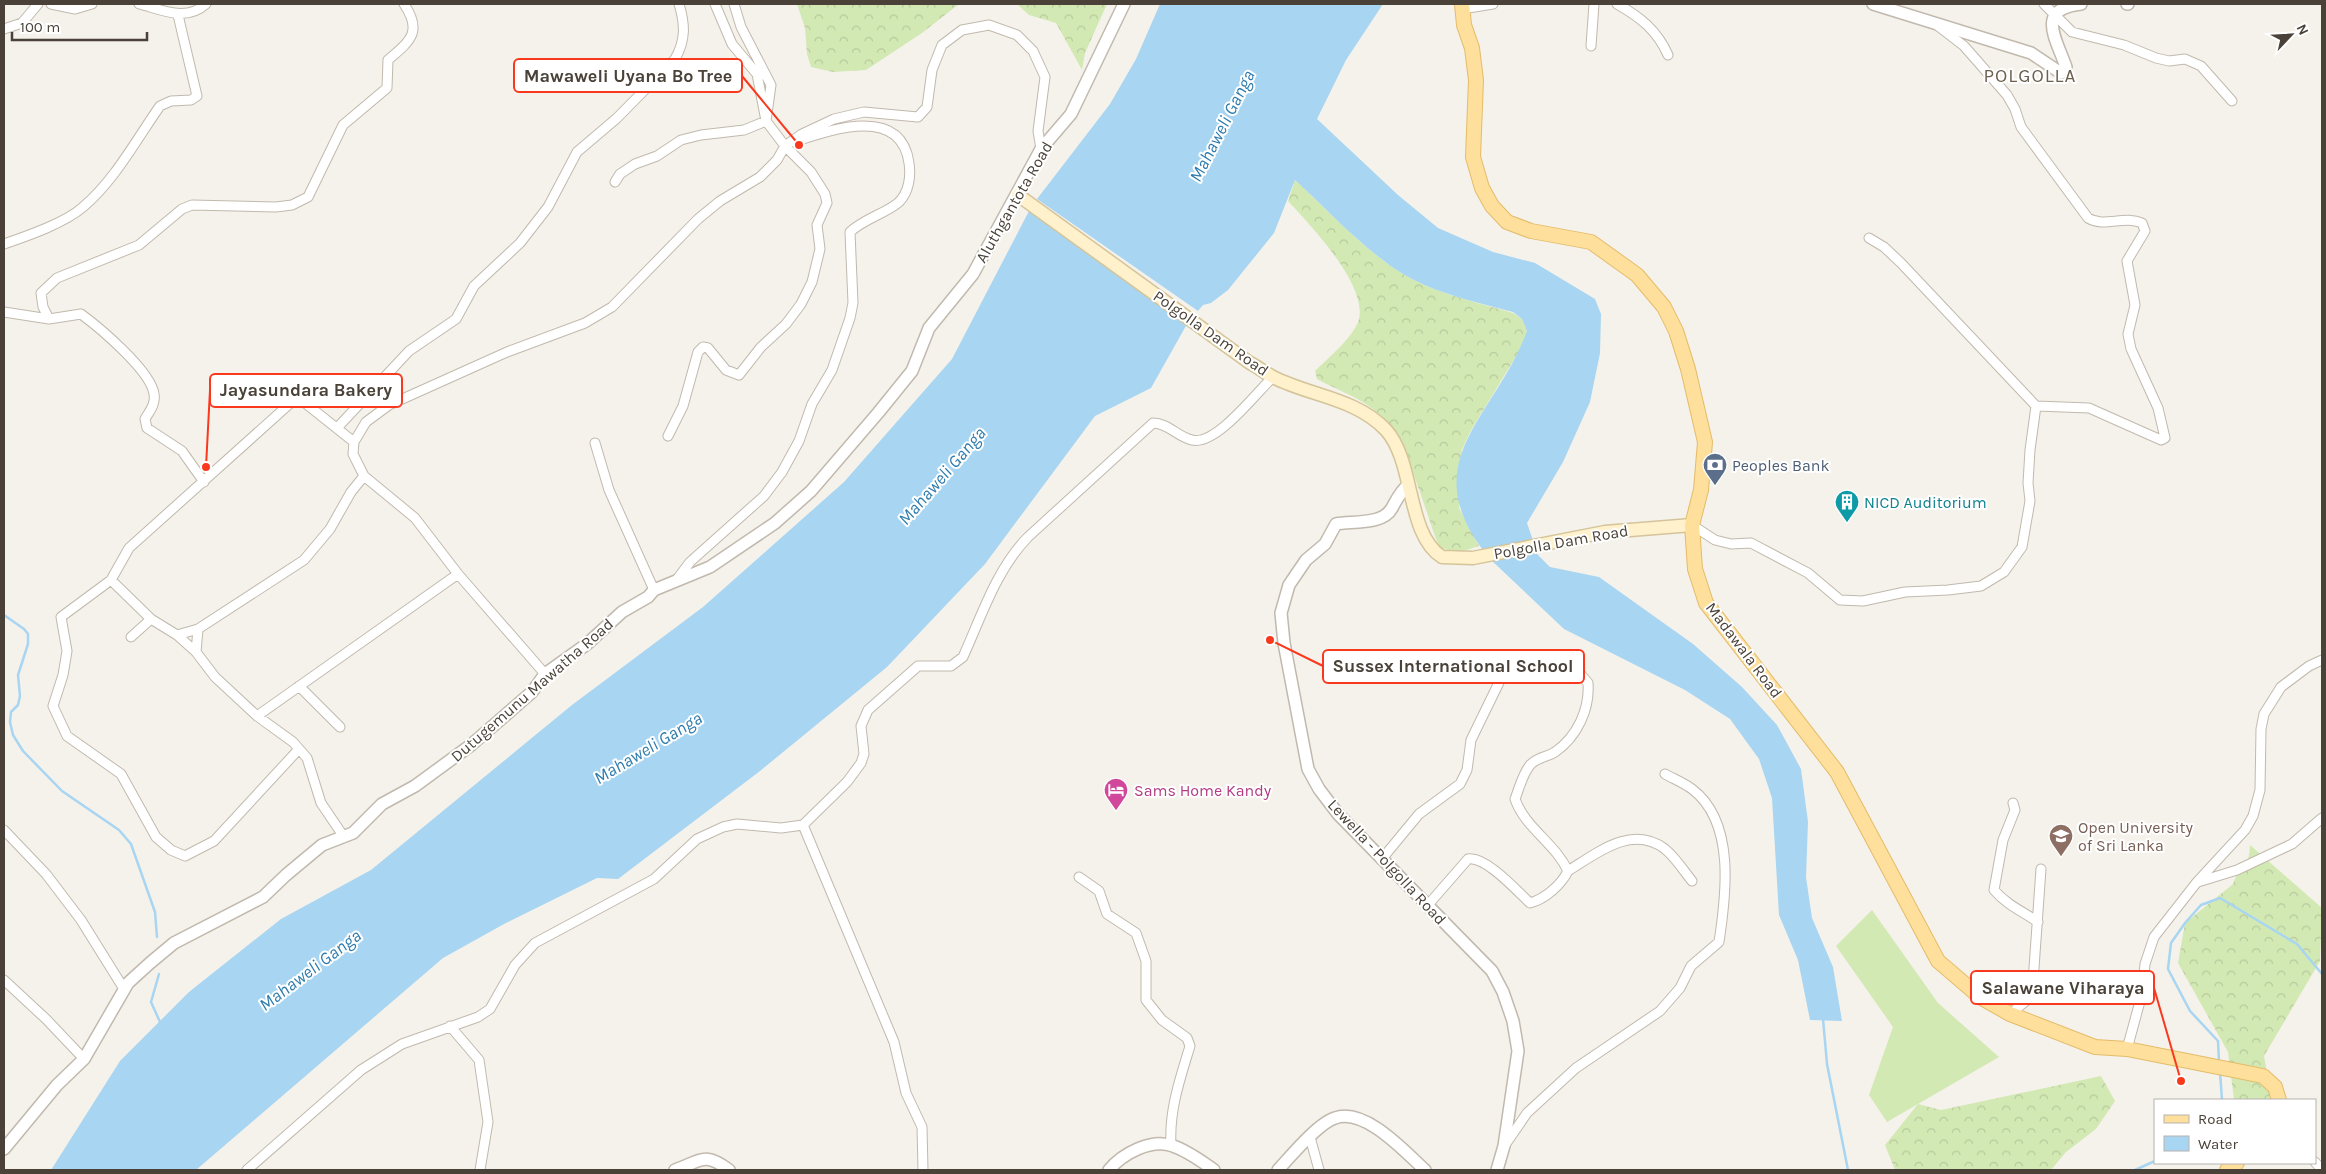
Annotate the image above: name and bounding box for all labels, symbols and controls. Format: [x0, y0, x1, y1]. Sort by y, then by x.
scale bar [12, 10, 148, 42]
north arrow [2266, 10, 2316, 60]
text: 100 m [20, 18, 60, 36]
text: N [2293, 22, 2312, 38]
callout: Mawaweli Uyana Bo Tree [514, 59, 742, 92]
text: Mawaweli Uyana Bo Tree [524, 65, 732, 87]
district label: POLGOLLA [1984, 65, 2076, 87]
water label: Mahaweli Ganga [1184, 66, 1260, 186]
street label: Aluthgantota Road [972, 138, 1056, 266]
street label: Polgolla Dam Road [1150, 286, 1272, 380]
callout: Jayasundara Bakery [210, 374, 402, 407]
text: Jayasundara Bakery [220, 379, 392, 401]
water label: Mahaweli Ganga [894, 423, 990, 529]
bank icon: Peoples Bank [1702, 452, 1728, 486]
place label: Peoples Bank [1732, 456, 1830, 475]
building icon: NICD Auditorium [1834, 489, 1860, 523]
place label: NICD Auditorium [1864, 493, 1987, 512]
street label: Polgolla Dam Road [1492, 521, 1630, 563]
street label: Madawala Road [1702, 598, 1786, 702]
street label: Dutugemunu Mawatha Road [447, 614, 617, 766]
callout: Sussex International School [1323, 650, 1584, 683]
text: Sussex International School [1332, 655, 1574, 677]
water label: Mahaweli Ganga [590, 707, 706, 789]
hotel icon: Sams Home Kandy [1103, 777, 1129, 811]
place label: Sams Home Kandy [1134, 781, 1272, 800]
street label: Lewella - Polgolla Road [1324, 795, 1450, 929]
place label: Open University of Sri Lanka [2078, 818, 2193, 855]
school or university icon: Open University of Sri Lanka [2048, 823, 2074, 857]
water label: Mahaweli Ganga [254, 924, 366, 1016]
callout: Salawane Viharaya [1971, 971, 2154, 1004]
text: Salawane Viharaya [1981, 977, 2145, 999]
legend [2154, 1099, 2316, 1164]
text: Road [2198, 1110, 2233, 1128]
text: Water [2198, 1135, 2239, 1153]

